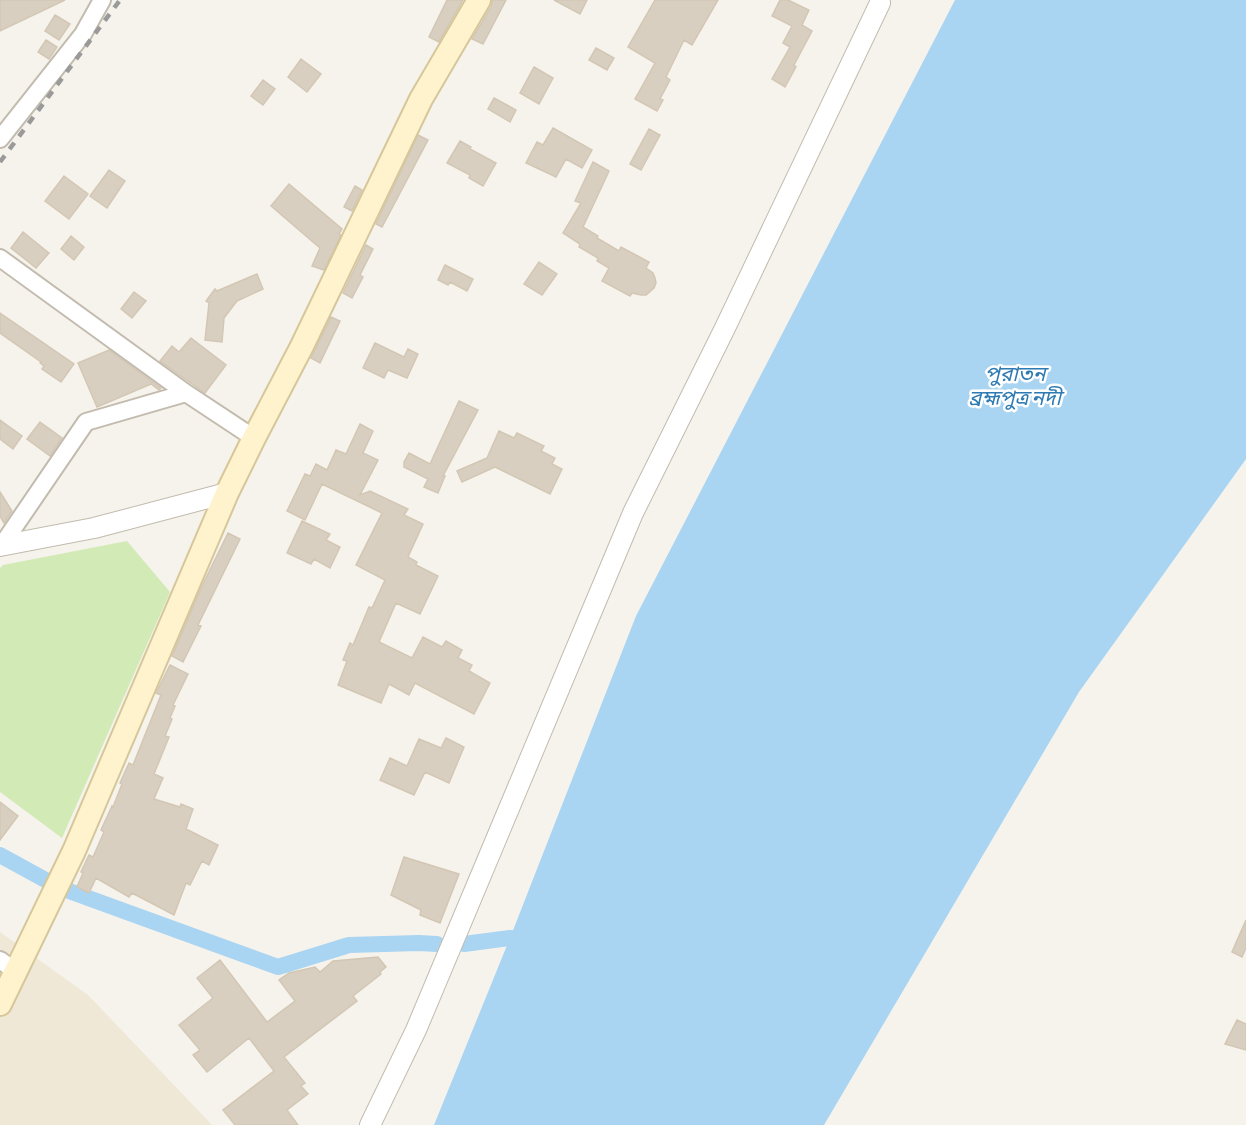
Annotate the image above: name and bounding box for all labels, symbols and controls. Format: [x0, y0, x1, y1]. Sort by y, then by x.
water label: পুরাতন ব্রহ্মপুত্র নদী [969, 361, 1065, 410]

